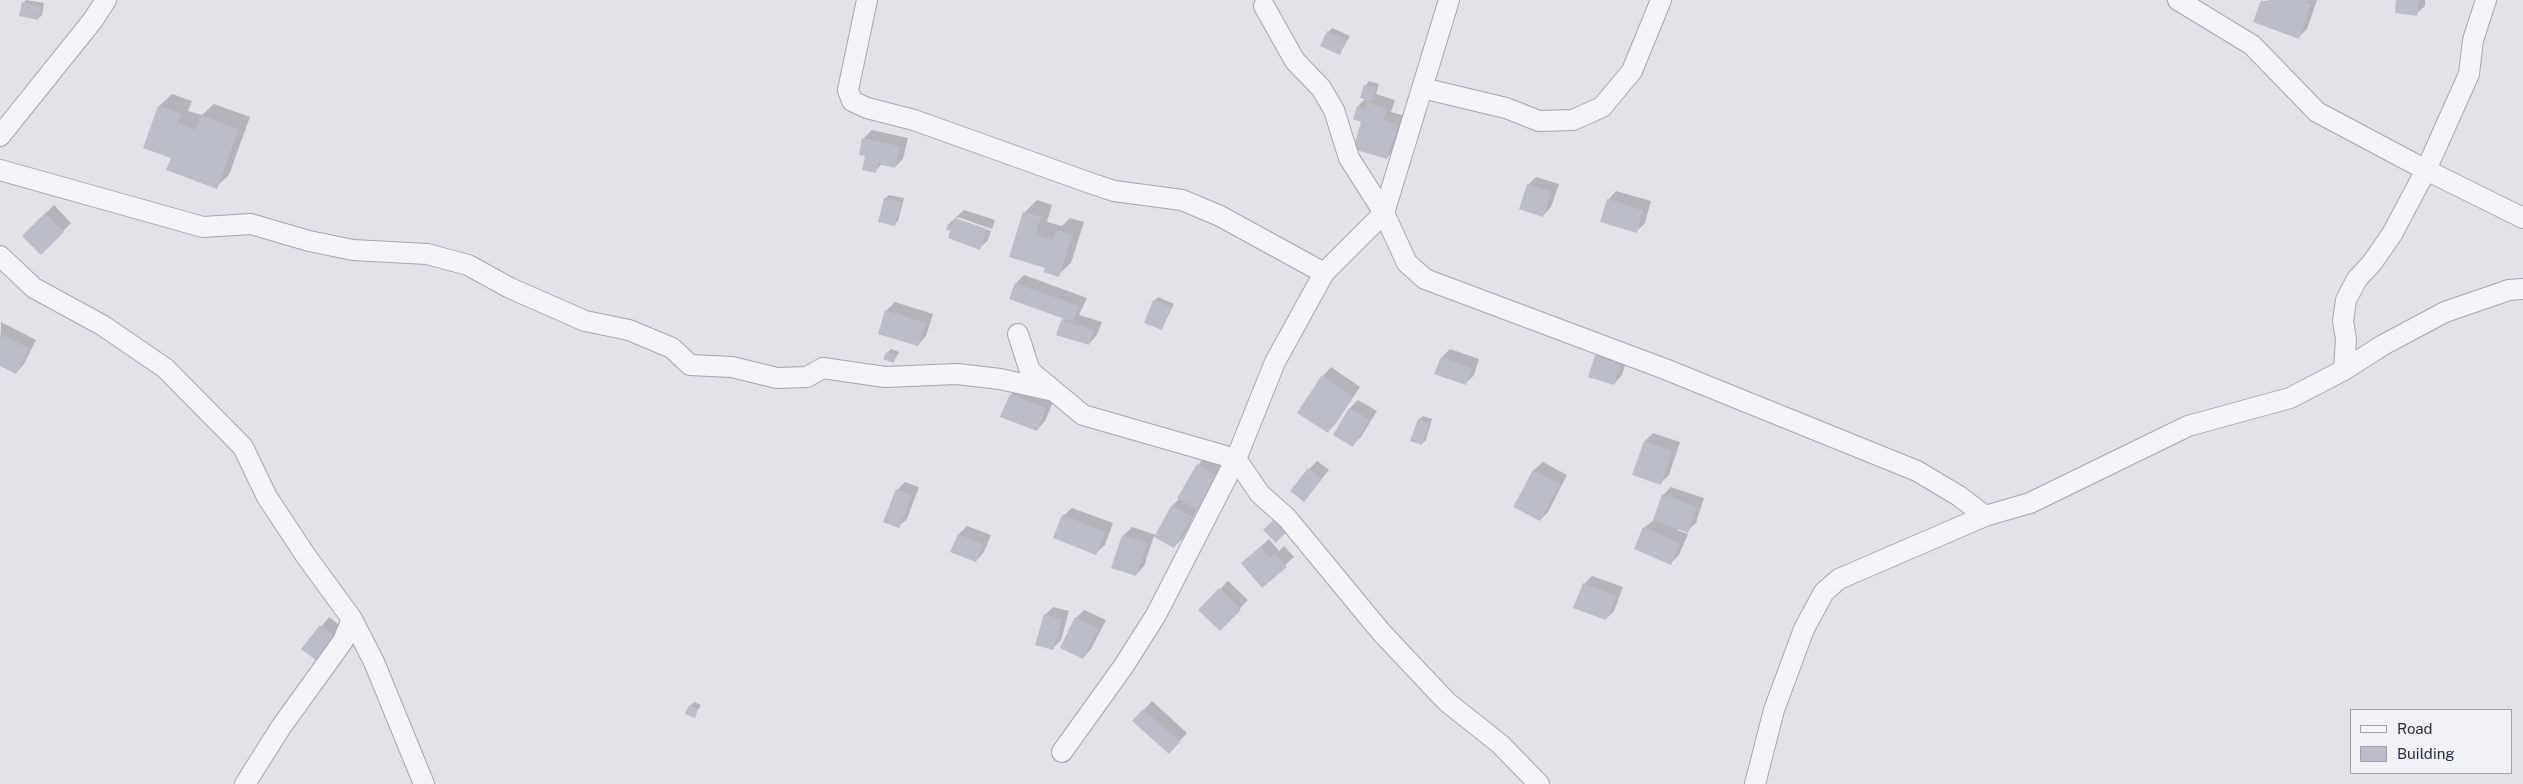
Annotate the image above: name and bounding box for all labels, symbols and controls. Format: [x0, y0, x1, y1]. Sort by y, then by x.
legend [2350, 709, 2513, 774]
text: Road [2397, 720, 2433, 737]
text: Building [2397, 745, 2455, 762]

